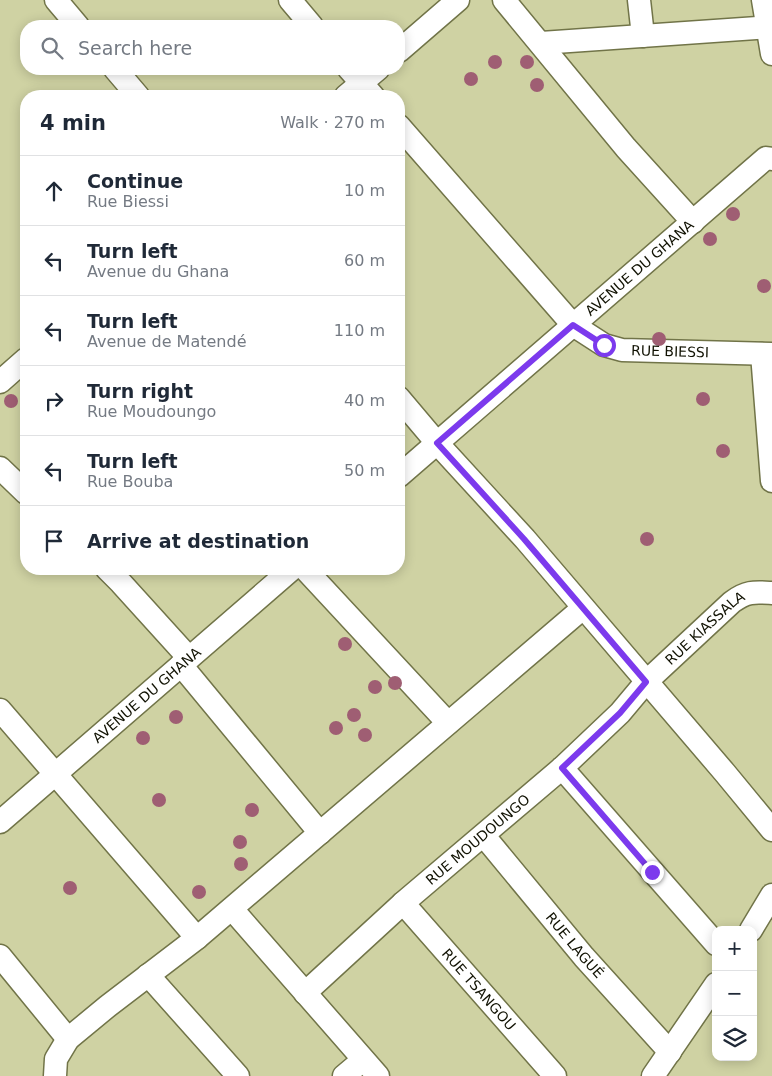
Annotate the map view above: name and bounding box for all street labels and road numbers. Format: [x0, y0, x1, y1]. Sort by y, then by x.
street label: AVENUE DU GHANA [582, 216, 697, 319]
street label: RUE BIESSI [631, 342, 709, 360]
street label: RUE KIASSALA [662, 588, 748, 668]
street label: AVENUE DU GHANA [89, 644, 204, 746]
street label: RUE MOUDOUNGO [423, 791, 533, 888]
street label: RUE LAGUÉ [543, 909, 607, 981]
street label: RUE TSANGOU [439, 945, 519, 1033]

